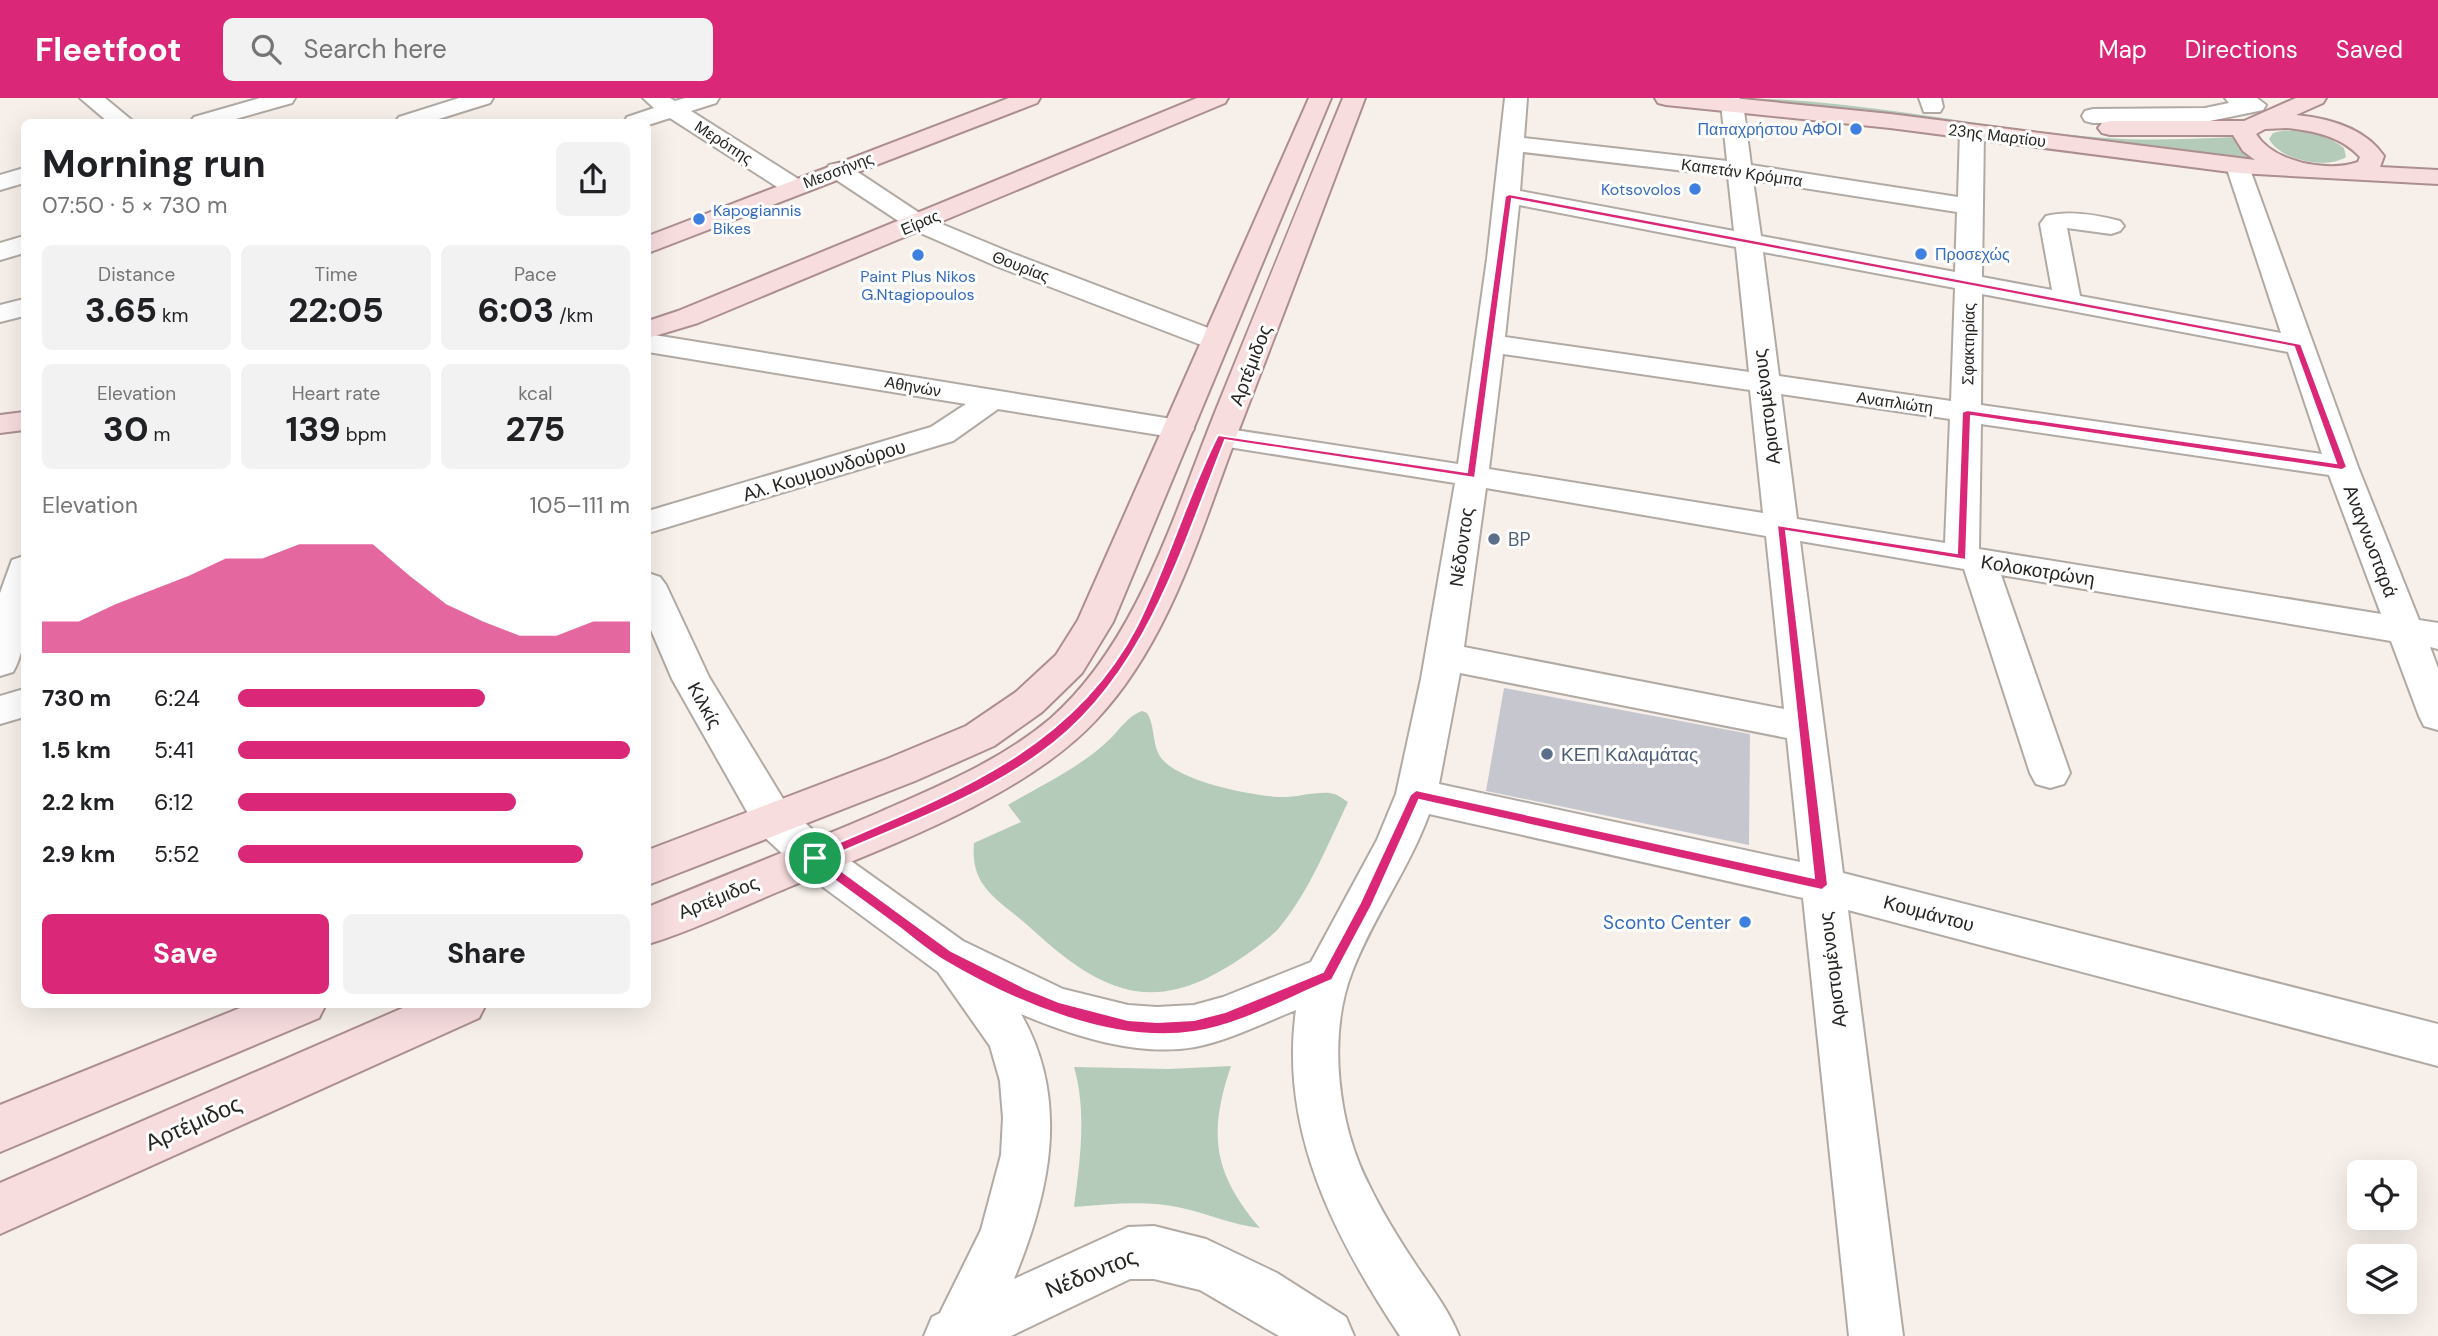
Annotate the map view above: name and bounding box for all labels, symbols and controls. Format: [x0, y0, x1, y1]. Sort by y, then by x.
search box [223, 18, 713, 81]
text: Fleetfoot [35, 28, 181, 71]
icon: search [247, 30, 285, 68]
text: Search here [303, 32, 447, 66]
text: Map [2099, 34, 2147, 65]
text: Directions [2185, 34, 2298, 65]
text: Saved [2336, 34, 2403, 65]
street label: Μερόπης [691, 116, 757, 169]
place label: Παπαχρήστου ΑΦΟΙ [1697, 119, 1842, 140]
street label: 23ης Μαρτίου [1947, 119, 2047, 152]
marker: Παπαχρήστου ΑΦΟΙ [1848, 121, 1864, 137]
text: Morning run [42, 139, 266, 189]
button: share [556, 142, 630, 216]
street label: Μεσσήνης [800, 147, 877, 193]
street label: Καπετάν Κρόμπα [1680, 154, 1804, 191]
place label: Kotsovolos [1601, 179, 1681, 200]
marker: Kotsovolos [1687, 181, 1703, 197]
text: 07:50 · 5 × 730 m [42, 190, 227, 220]
place label: Kapogiannis Bikes [713, 200, 802, 239]
street label: Είρας [898, 205, 943, 240]
marker: Kapogiannis Bikes [691, 211, 707, 227]
place label: Προσεχώς [1935, 244, 2010, 265]
street label: Θουρίας [989, 246, 1053, 287]
marker: Προσεχώς [1913, 246, 1929, 262]
marker: Paint Plus Nikos G.Ntagiopoulos [910, 247, 926, 263]
text: Distance [98, 262, 175, 287]
text: Time [315, 262, 357, 287]
text: Pace [514, 262, 557, 287]
place label: Paint Plus Nikos G.Ntagiopoulos [860, 266, 976, 305]
text: 3.65 [85, 287, 157, 333]
text: 22:05 [288, 287, 384, 333]
text: 6:03 [477, 287, 554, 333]
street label: Σφακτηρίας [1957, 302, 1980, 385]
text: km [157, 303, 189, 328]
text: /km [554, 303, 593, 328]
street label: Αρτέμιδος [1224, 321, 1277, 409]
street label: Αριστομένους [1747, 348, 1786, 466]
street label: Αθηνών [883, 371, 943, 402]
text: Elevation [97, 381, 176, 406]
text: Heart rate [292, 381, 380, 406]
text: kcal [518, 381, 552, 406]
street label: Αναπλιώτη [1855, 387, 1935, 418]
text: 30 [103, 406, 149, 452]
text: 139 [285, 406, 341, 452]
text: 275 [505, 406, 565, 452]
text: m [149, 422, 171, 447]
text: bpm [341, 422, 387, 447]
street label: Αλ. Κουμουνδούρου [740, 434, 909, 507]
street label: Αναγνωσταρά [2338, 481, 2403, 601]
text: Elevation [42, 490, 138, 520]
text: 105–111 m [530, 490, 630, 520]
street label: Νέδοντος [1444, 506, 1479, 588]
place label: BP [1508, 527, 1530, 552]
marker: BP [1486, 531, 1502, 547]
street label: Κολοκοτρώνη [1979, 549, 2097, 592]
street label: Κιλκίς [682, 678, 727, 733]
text: 730 m [42, 683, 111, 713]
text: 6:24 [154, 683, 200, 713]
text: 1.5 km [42, 735, 111, 765]
text: 5:41 [154, 735, 194, 765]
place label: ΚΕΠ Καλαμάτας [1561, 742, 1698, 767]
marker: ΚΕΠ Καλαμάτας [1539, 746, 1555, 762]
text: 2.2 km [42, 787, 115, 817]
text: 6:12 [154, 787, 194, 817]
pin [785, 828, 845, 888]
text: 2.9 km [42, 839, 115, 869]
text: 5:52 [154, 839, 200, 869]
icon: arrive [796, 839, 834, 877]
street label: Αρτέμιδος [674, 870, 762, 925]
street label: Κουμάντου [1881, 889, 1977, 938]
place label: Sconto Center [1603, 910, 1731, 935]
street label: Αριστομένους [1813, 911, 1852, 1029]
button: Save [42, 914, 329, 994]
button: Share [343, 914, 630, 994]
marker: Sconto Center [1737, 914, 1753, 930]
street label: Αρτέμιδος [140, 1088, 246, 1158]
map controls [2347, 1160, 2417, 1314]
button: locate [2347, 1160, 2417, 1230]
street label: Νέδοντος [1041, 1241, 1141, 1305]
button: layers [2347, 1244, 2417, 1314]

